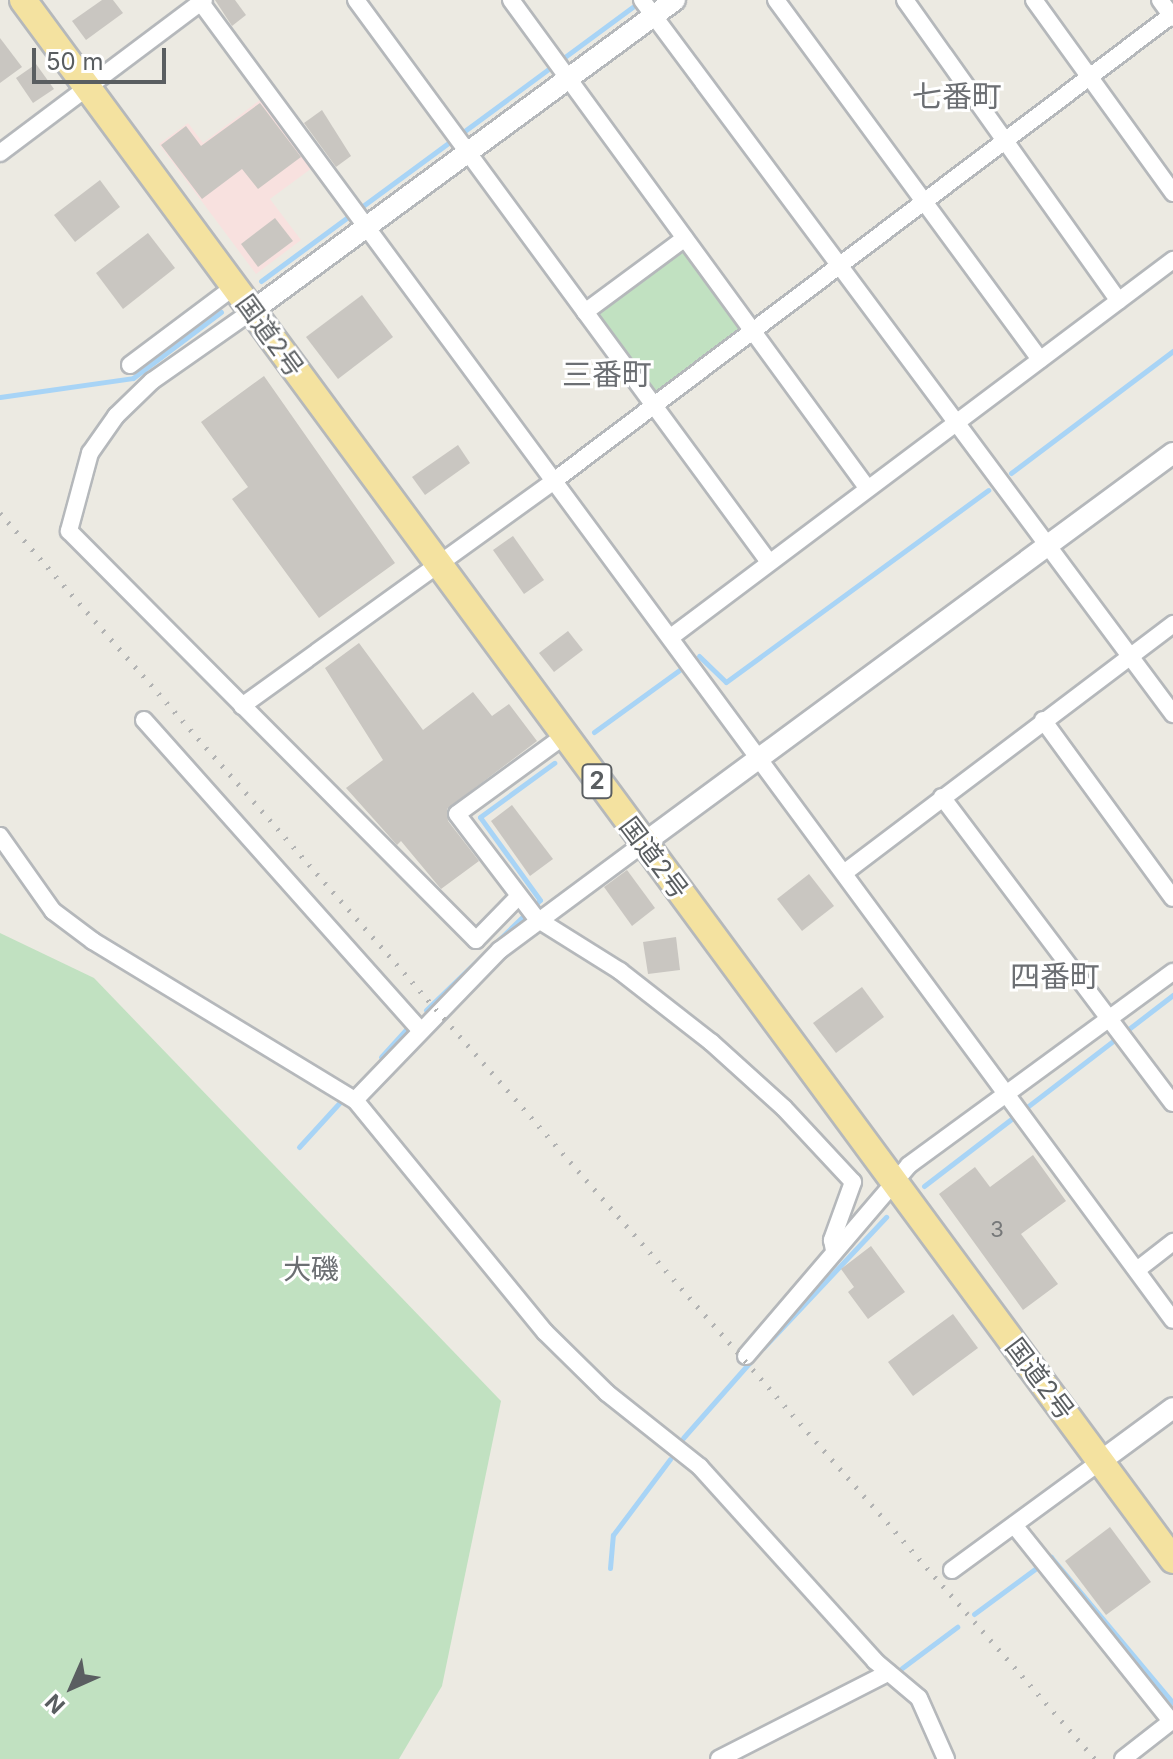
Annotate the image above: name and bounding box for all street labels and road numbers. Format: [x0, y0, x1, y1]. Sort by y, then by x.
street label: 国道2号 [230, 289, 310, 383]
road number: 2 [581, 761, 613, 801]
street label: 国道2号 [613, 811, 695, 905]
street label: 国道2号 [999, 1332, 1081, 1426]

